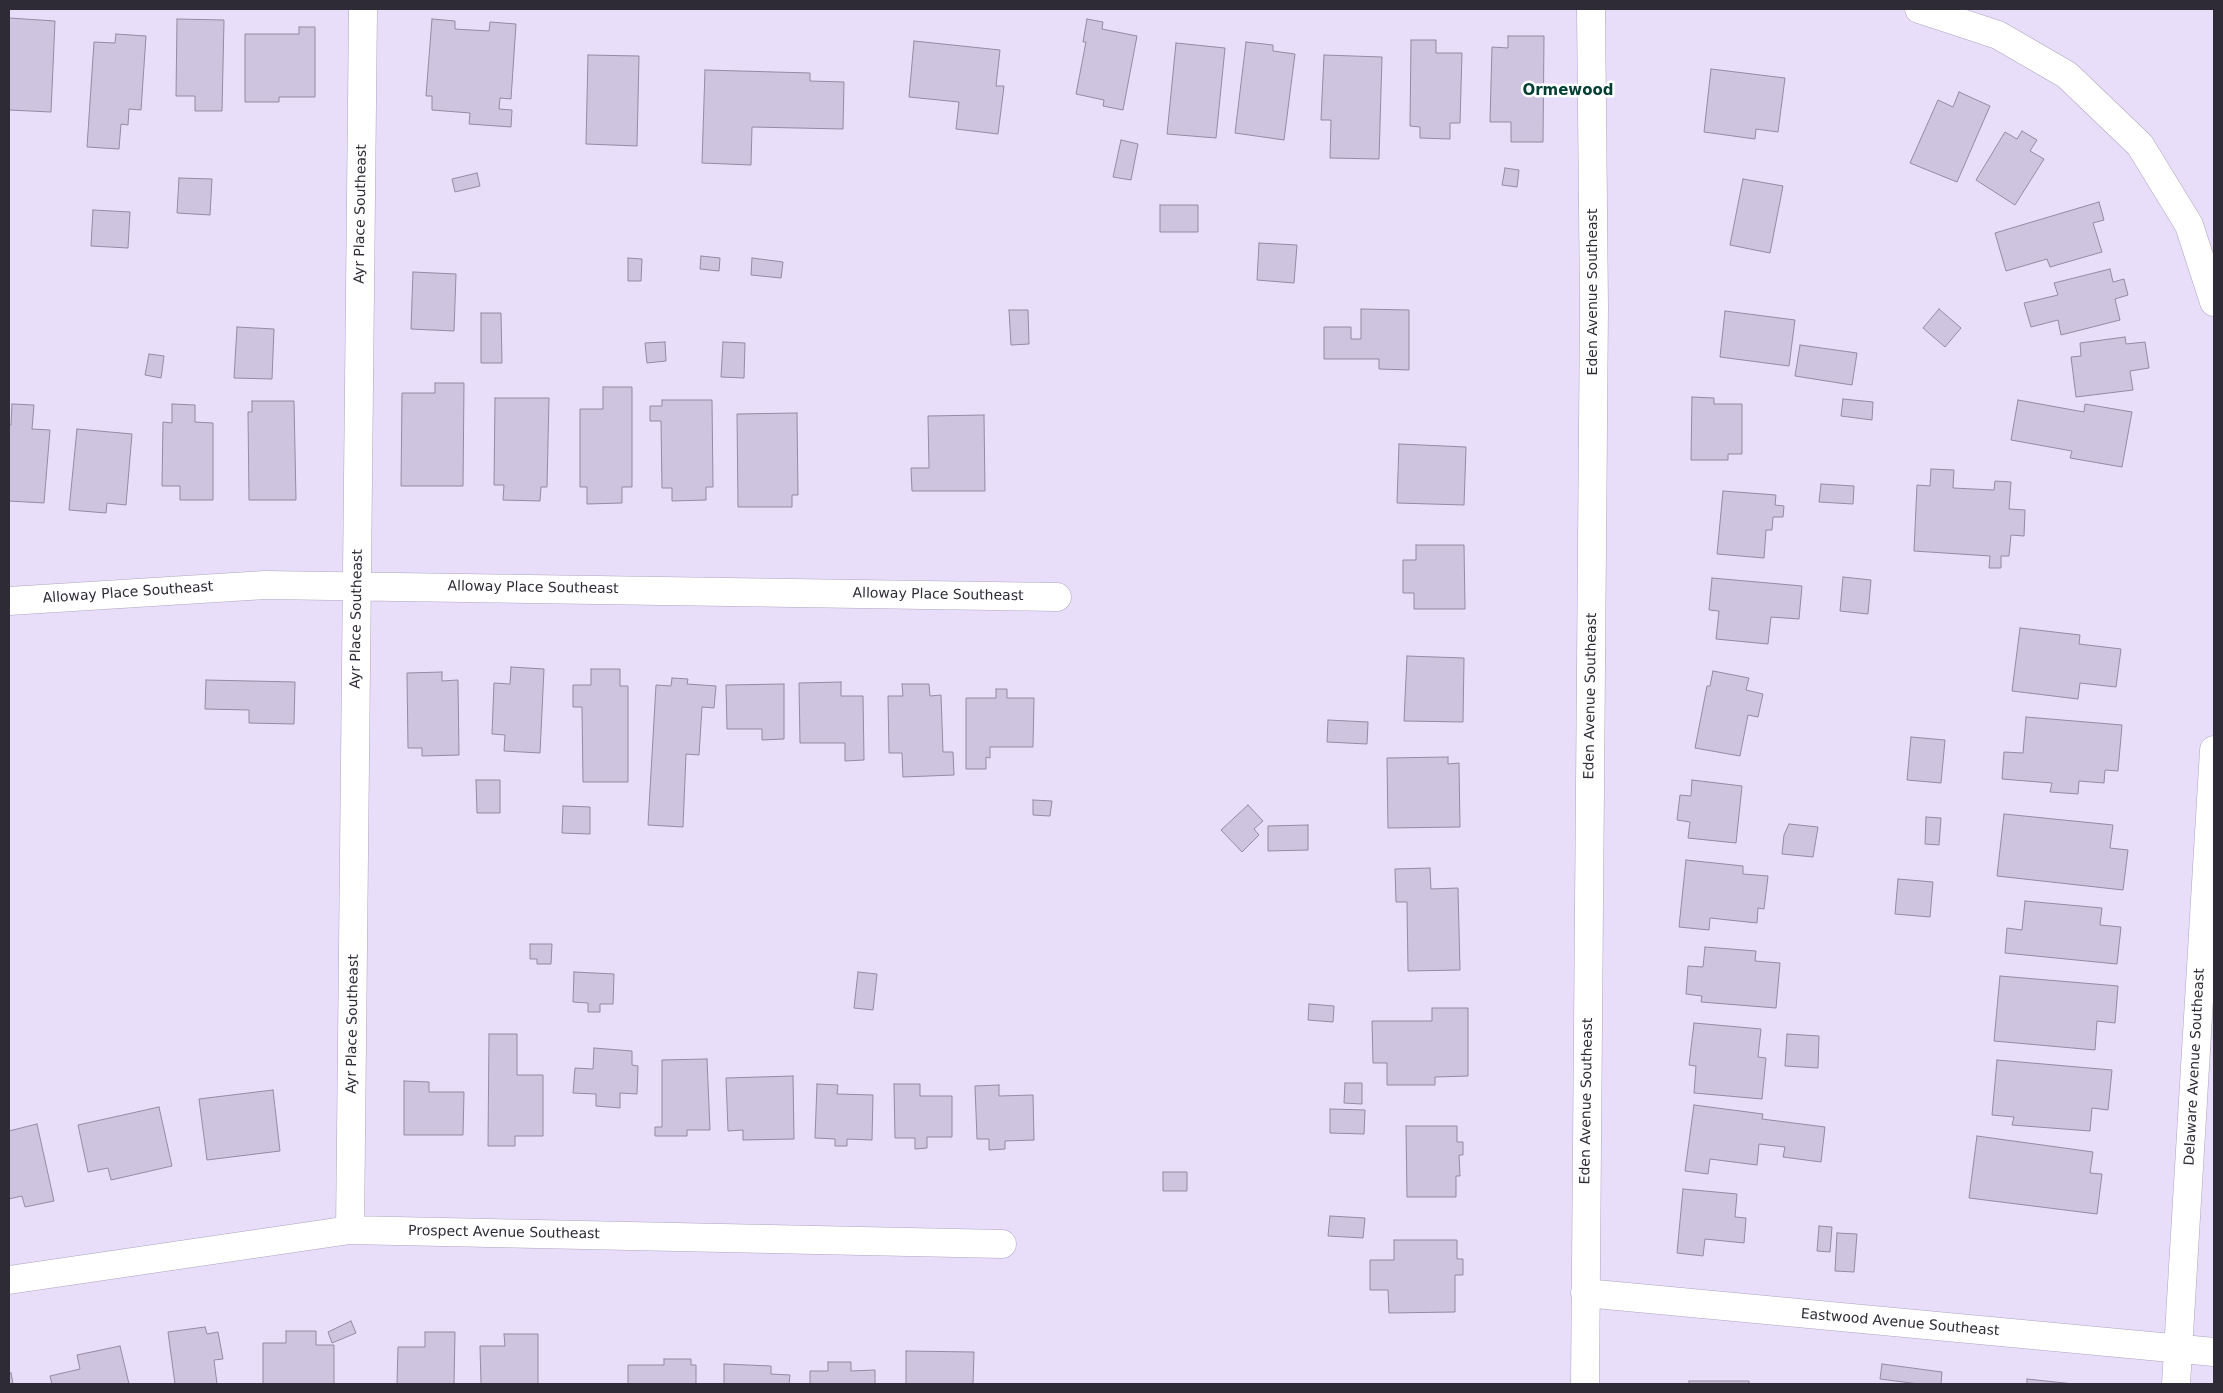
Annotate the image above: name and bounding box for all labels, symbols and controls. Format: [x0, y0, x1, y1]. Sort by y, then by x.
district label: Ormewood [1522, 82, 1614, 100]
street label: Ayr Place Southeast [351, 144, 371, 284]
street label: Eden Avenue Southeast [1585, 209, 1601, 375]
street label: Ayr Place Southeast [347, 549, 367, 689]
street label: Alloway Place Southeast [447, 578, 619, 598]
street label: Alloway Place Southeast [42, 579, 214, 607]
street label: Alloway Place Southeast [852, 585, 1024, 605]
street label: Eden Avenue Southeast [1581, 612, 1601, 780]
street label: Ayr Place Southeast [343, 954, 363, 1094]
street label: Delaware Avenue Southeast [2181, 968, 2209, 1166]
street label: Eden Avenue Southeast [1577, 1017, 1597, 1185]
street label: Prospect Avenue Southeast [408, 1223, 600, 1243]
street label: Eastwood Avenue Southeast [1800, 1306, 2000, 1340]

